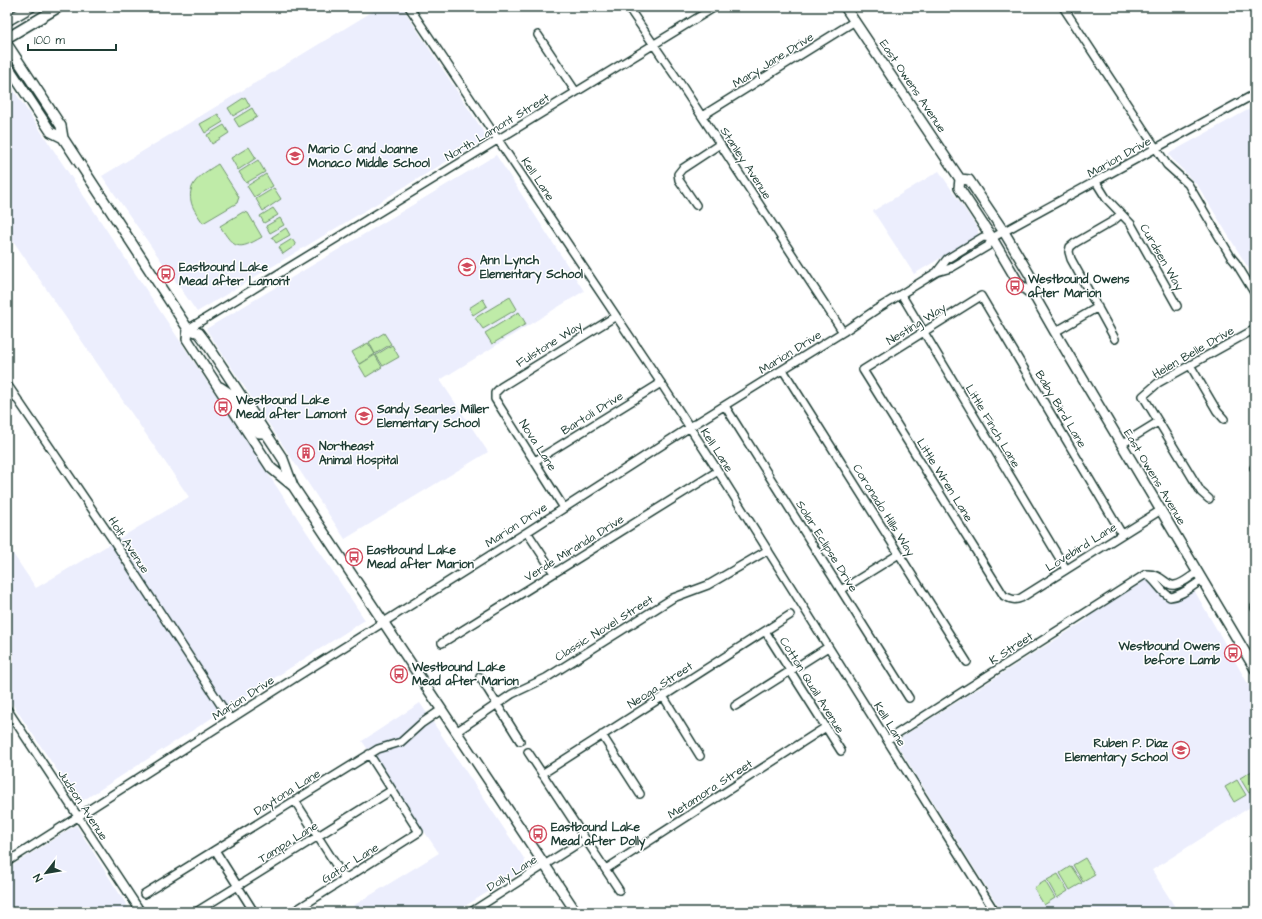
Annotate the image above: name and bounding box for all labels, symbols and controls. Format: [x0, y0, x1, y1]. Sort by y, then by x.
scale bar [28, 26, 116, 52]
street label: Mary Jane Drive [729, 28, 818, 93]
text: 100 m [34, 32, 65, 49]
street label: East Owens Avenue [875, 36, 950, 137]
street label: North Lamont Street [442, 89, 553, 166]
street label: Stanley Avenue [715, 124, 776, 204]
street label: Marion Drive [1084, 133, 1155, 182]
place label: Mario C and Joanne Monaco Middle School [308, 141, 430, 172]
school or university icon: Mario C and Joanne Monaco Middle School [285, 146, 305, 166]
street label: Kell Lane [517, 154, 559, 205]
street label: Curdsen Way [1135, 221, 1188, 295]
place label: Ann Lynch Elementary School [480, 252, 583, 284]
school or university icon: Ann Lynch Elementary School [457, 257, 477, 277]
place label: Eastbound Lake Mead after Lamont [179, 259, 290, 290]
bus stop icon: Eastbound Lake Mead after Lamont [156, 264, 176, 284]
place label: Westbound Owens after Marion [1027, 271, 1129, 302]
bus stop icon: Westbound Owens after Marion [1005, 276, 1025, 296]
street label: Nesting Way [883, 299, 950, 350]
street label: Fulstone Way [513, 317, 587, 372]
street label: Helen Belle Drive [1149, 322, 1238, 383]
street label: Marion Drive [756, 326, 825, 378]
street label: Baby Bird Lane [1030, 367, 1091, 452]
street label: Little Finch Lane [961, 381, 1024, 472]
street label: Bartoli Drive [558, 387, 627, 439]
place label: Westbound Lake Mead after Lamont [235, 392, 347, 423]
bus stop icon: Westbound Lake Mead after Lamont [213, 397, 233, 417]
place label: Sandy Searles Miller Elementary School [376, 401, 490, 433]
school or university icon: Sandy Searles Miller Elementary School [354, 406, 374, 426]
street label: Nova Lane [515, 416, 561, 475]
street label: Kell Lane [696, 425, 737, 476]
street label: East Owens Avenue [1119, 426, 1190, 529]
street label: Little Wren Lane [912, 435, 977, 526]
place label: Northeast Animal Hospital [319, 438, 398, 470]
building icon: Northeast Animal Hospital [296, 443, 316, 463]
street label: Coronado Hills Way [847, 461, 919, 561]
street label: Solar Eclipse Drive [791, 497, 862, 596]
street label: Marion Drive [482, 499, 551, 552]
street label: Verde Miranda Drive [521, 511, 628, 586]
street label: Holt Avenue [104, 514, 154, 577]
street label: Lovebird Lane [1042, 519, 1120, 576]
place label: Eastbound Lake Mead after Marion [367, 542, 474, 573]
bus stop icon: Eastbound Lake Mead after Marion [344, 547, 364, 567]
street label: Classic Novel Street [552, 591, 657, 666]
street label: K Street [986, 628, 1037, 669]
street label: Cotton Quail Avenue [775, 634, 848, 737]
place label: Westbound Owens before Lamb [1118, 638, 1220, 669]
bus stop icon: Westbound Owens before Lamb [1223, 643, 1243, 663]
street label: Neoga Street [624, 658, 697, 714]
place label: Westbound Lake Mead after Marion [411, 659, 519, 690]
bus stop icon: Westbound Lake Mead after Marion [389, 664, 409, 684]
street label: Marion Drive [209, 672, 278, 725]
street label: Kell Lane [869, 699, 910, 750]
place label: Ruben P. Diaz Elementary School [1065, 735, 1169, 767]
school or university icon: Ruben P. Diaz Elementary School [1171, 740, 1191, 760]
street label: Metamora Street [665, 756, 756, 823]
street label: Daytona Lane [251, 765, 325, 821]
street label: Judson Avenue [53, 767, 112, 844]
street label: Tampa Lane [255, 817, 322, 867]
place label: Eastbound Lake Mead after Dolly [551, 819, 646, 851]
bus stop icon: Eastbound Lake Mead after Dolly [528, 824, 548, 844]
street label: Gator Lane [318, 839, 382, 888]
street label: Dolly Lane [484, 851, 542, 896]
north arrow [26, 853, 66, 893]
text: N [30, 871, 46, 885]

